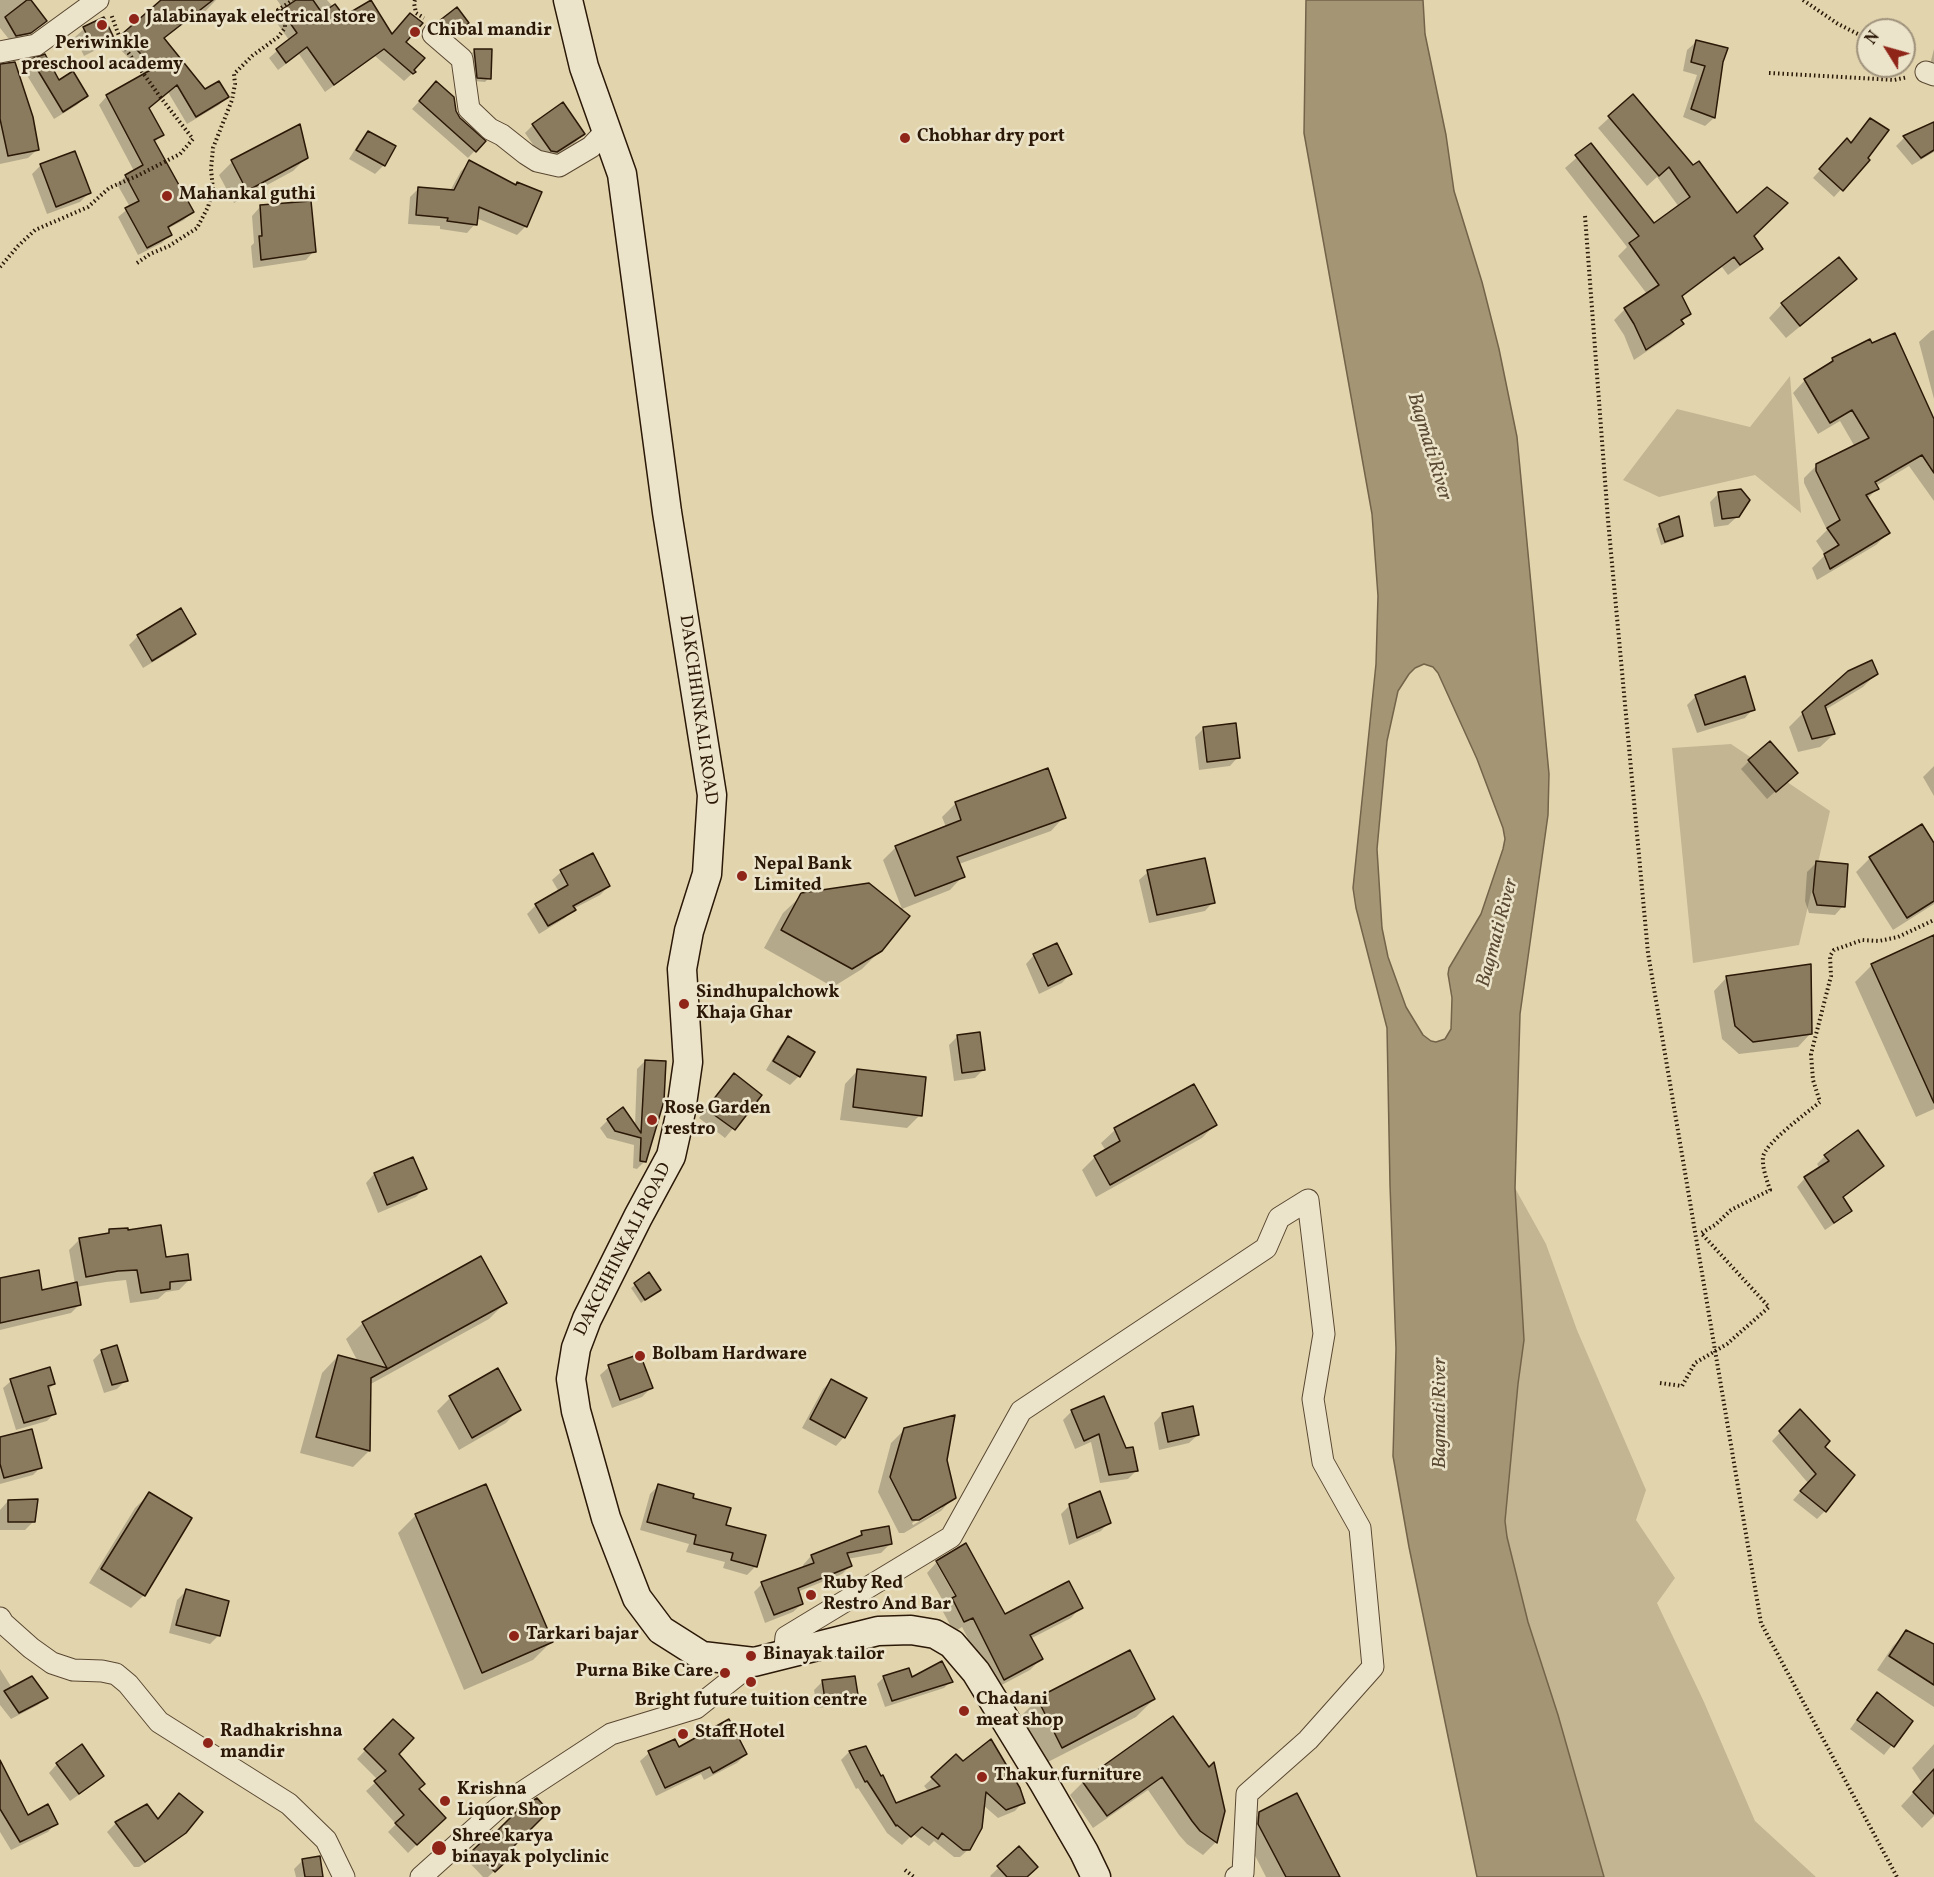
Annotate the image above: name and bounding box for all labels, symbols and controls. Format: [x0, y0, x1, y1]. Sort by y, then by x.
place label: Jalabinayak electrical store [146, 8, 376, 30]
marker: Jalabinayak electrical store [127, 12, 141, 26]
marker: Periwinkle preschool academy [95, 18, 109, 32]
north arrow [1856, 18, 1916, 78]
place label: Chibal mandir [427, 21, 552, 43]
marker: Chibal mandir [408, 25, 422, 39]
text: N [1861, 27, 1886, 50]
place label: Periwinkle preschool academy [21, 34, 183, 76]
place label: Chobhar dry port [917, 127, 1065, 149]
marker: Chobhar dry port [898, 131, 912, 145]
place label: Mahankal guthi [179, 185, 316, 207]
marker: Mahankal guthi [160, 189, 174, 203]
water label: Bagmati River [1400, 390, 1456, 504]
street label: DAKCHHINKALI ROAD [673, 614, 721, 806]
place label: Nepal Bank Limited [754, 855, 852, 898]
marker: Nepal Bank Limited [735, 869, 749, 883]
water label: Bagmati River [1473, 876, 1525, 990]
place label: Sindhupalchowk Khaja Ghar [696, 983, 839, 1026]
marker: Sindhupalchowk Khaja Ghar [677, 997, 691, 1011]
place label: Rose Garden restro [664, 1099, 771, 1142]
marker: Rose Garden restro [645, 1113, 659, 1127]
street label: DAKCHHINKALI ROAD [571, 1160, 677, 1340]
place label: Bolbam Hardware [652, 1345, 807, 1367]
marker: Bolbam Hardware [633, 1349, 647, 1363]
water label: Bagmati River [1429, 1357, 1453, 1469]
place label: Ruby Red Restro And Bar [823, 1574, 951, 1616]
marker: Ruby Red Restro And Bar [804, 1588, 818, 1602]
place label: Tarkari bajar [526, 1625, 639, 1647]
marker: Tarkari bajar [507, 1629, 521, 1643]
place label: Binayak tailor [763, 1645, 885, 1667]
marker: Binayak tailor [744, 1649, 758, 1663]
place label: Purna Bike Care [576, 1662, 713, 1684]
marker: Purna Bike Care [718, 1666, 732, 1680]
marker: Bright future tuition centre [744, 1675, 758, 1689]
place label: Chadani meat shop [976, 1690, 1064, 1732]
place label: Bright future tuition centre [635, 1691, 867, 1713]
marker: Chadani meat shop [957, 1704, 971, 1718]
place label: Radhakrishna mandir [220, 1722, 343, 1764]
place label: Staff Hotel [695, 1723, 785, 1745]
marker: Staff Hotel [676, 1727, 690, 1741]
marker: Radhakrishna mandir [201, 1736, 215, 1750]
place label: Thakur furniture [994, 1766, 1141, 1788]
marker: Thakur furniture [975, 1770, 989, 1784]
place label: Krishna Liquor Shop [457, 1780, 561, 1822]
marker: Krishna Liquor Shop [438, 1794, 452, 1808]
place label: Shree karya binayak polyclinic [452, 1827, 609, 1870]
marker: Shree karya binayak polyclinic [430, 1839, 448, 1857]

